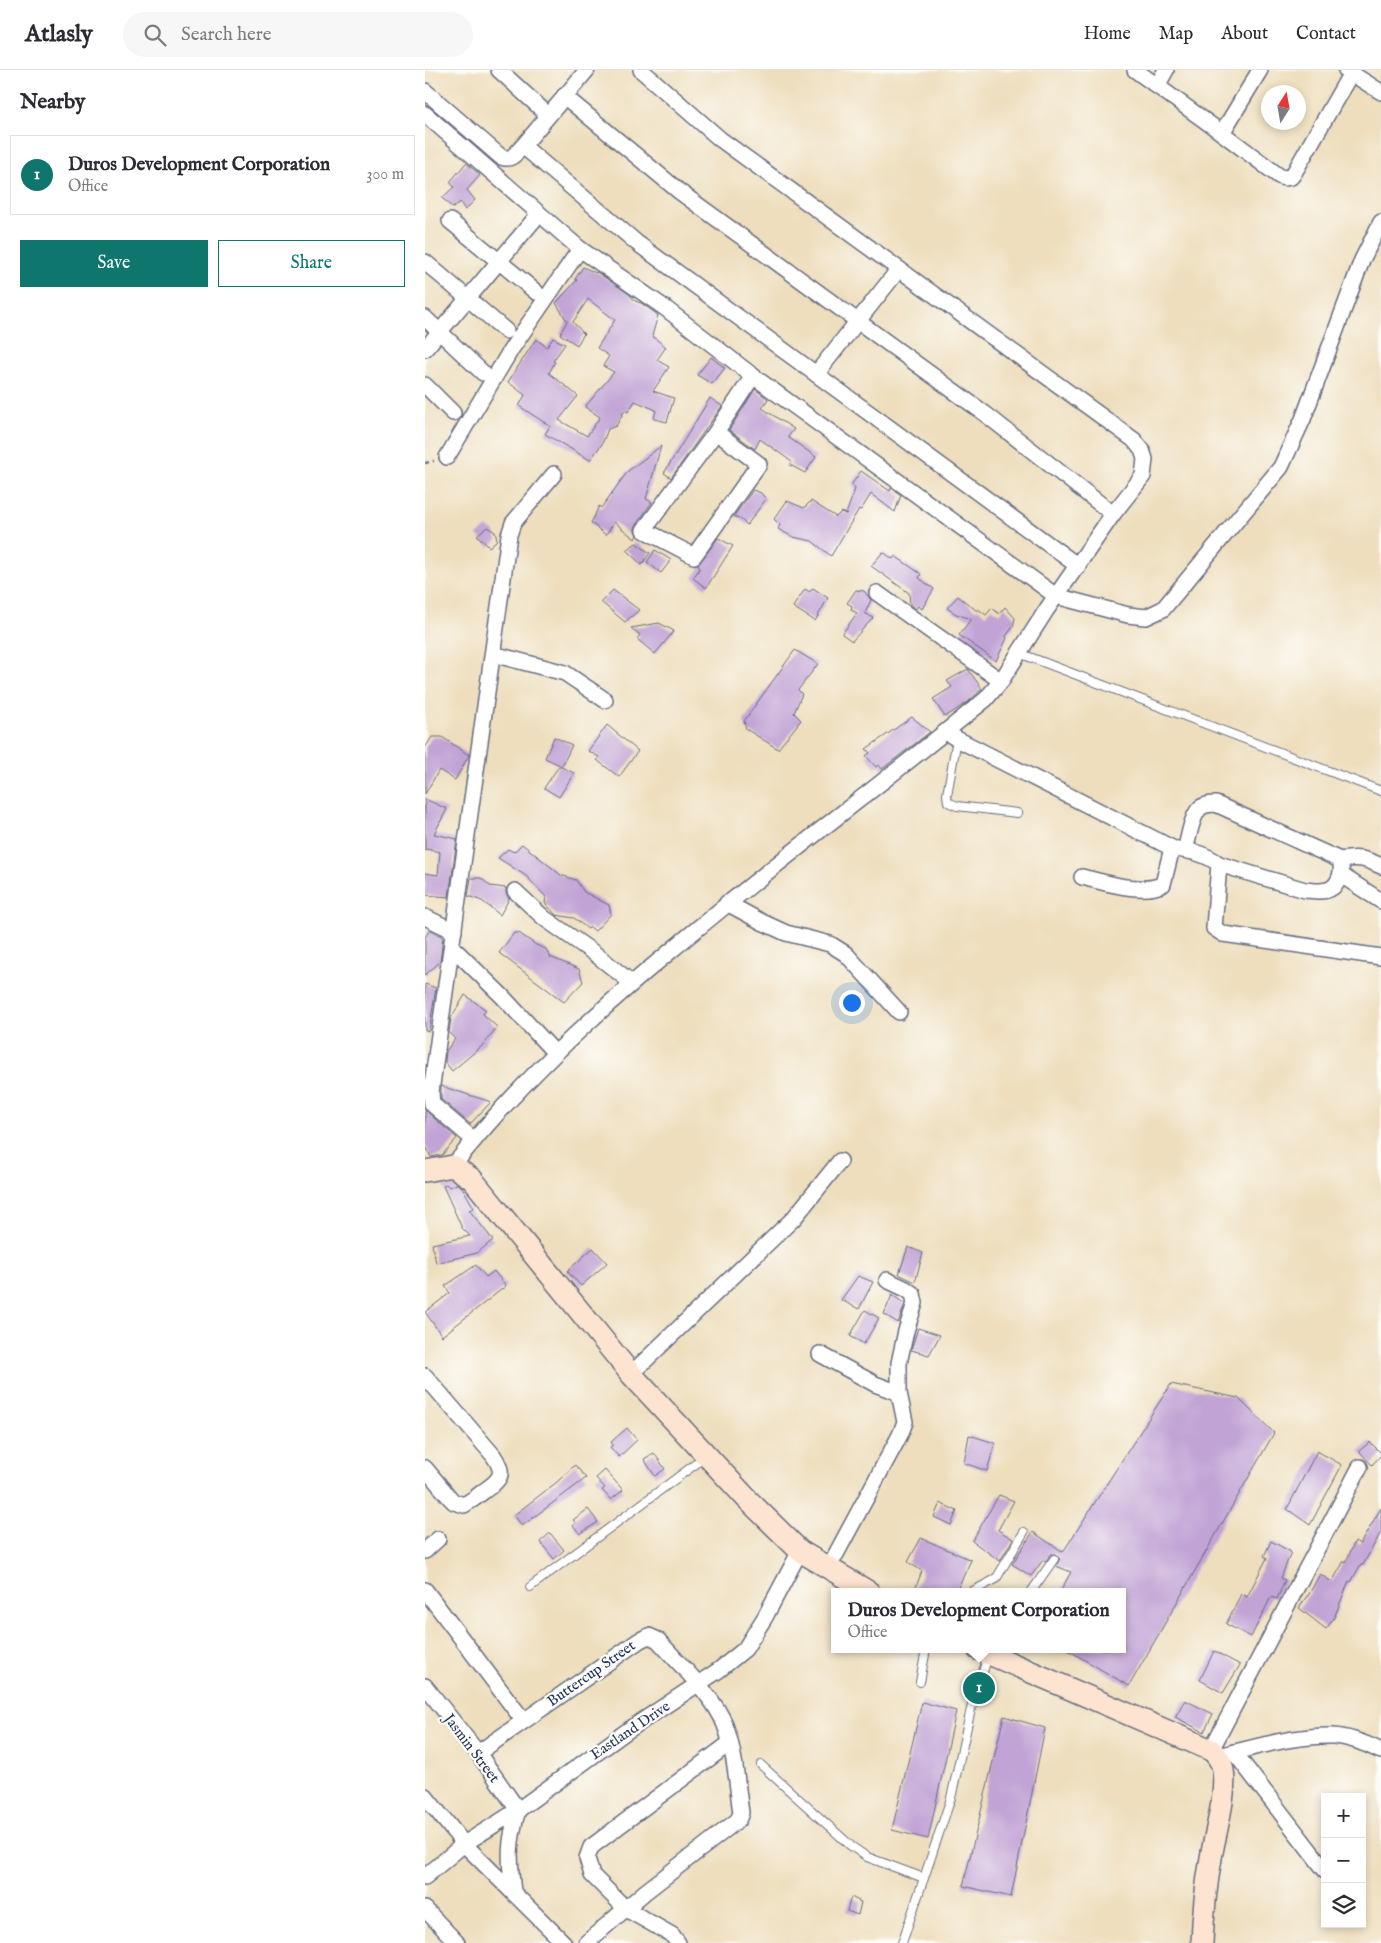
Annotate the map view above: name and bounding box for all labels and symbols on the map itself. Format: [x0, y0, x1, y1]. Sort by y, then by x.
north arrow [1261, 85, 1306, 130]
your location [839, 990, 865, 1016]
street label: Buttercup Street [544, 1636, 639, 1711]
pin: 1 [963, 1669, 995, 1707]
street label: Eastland Drive [587, 1697, 674, 1764]
street label: Jasmin Street [438, 1708, 504, 1787]

